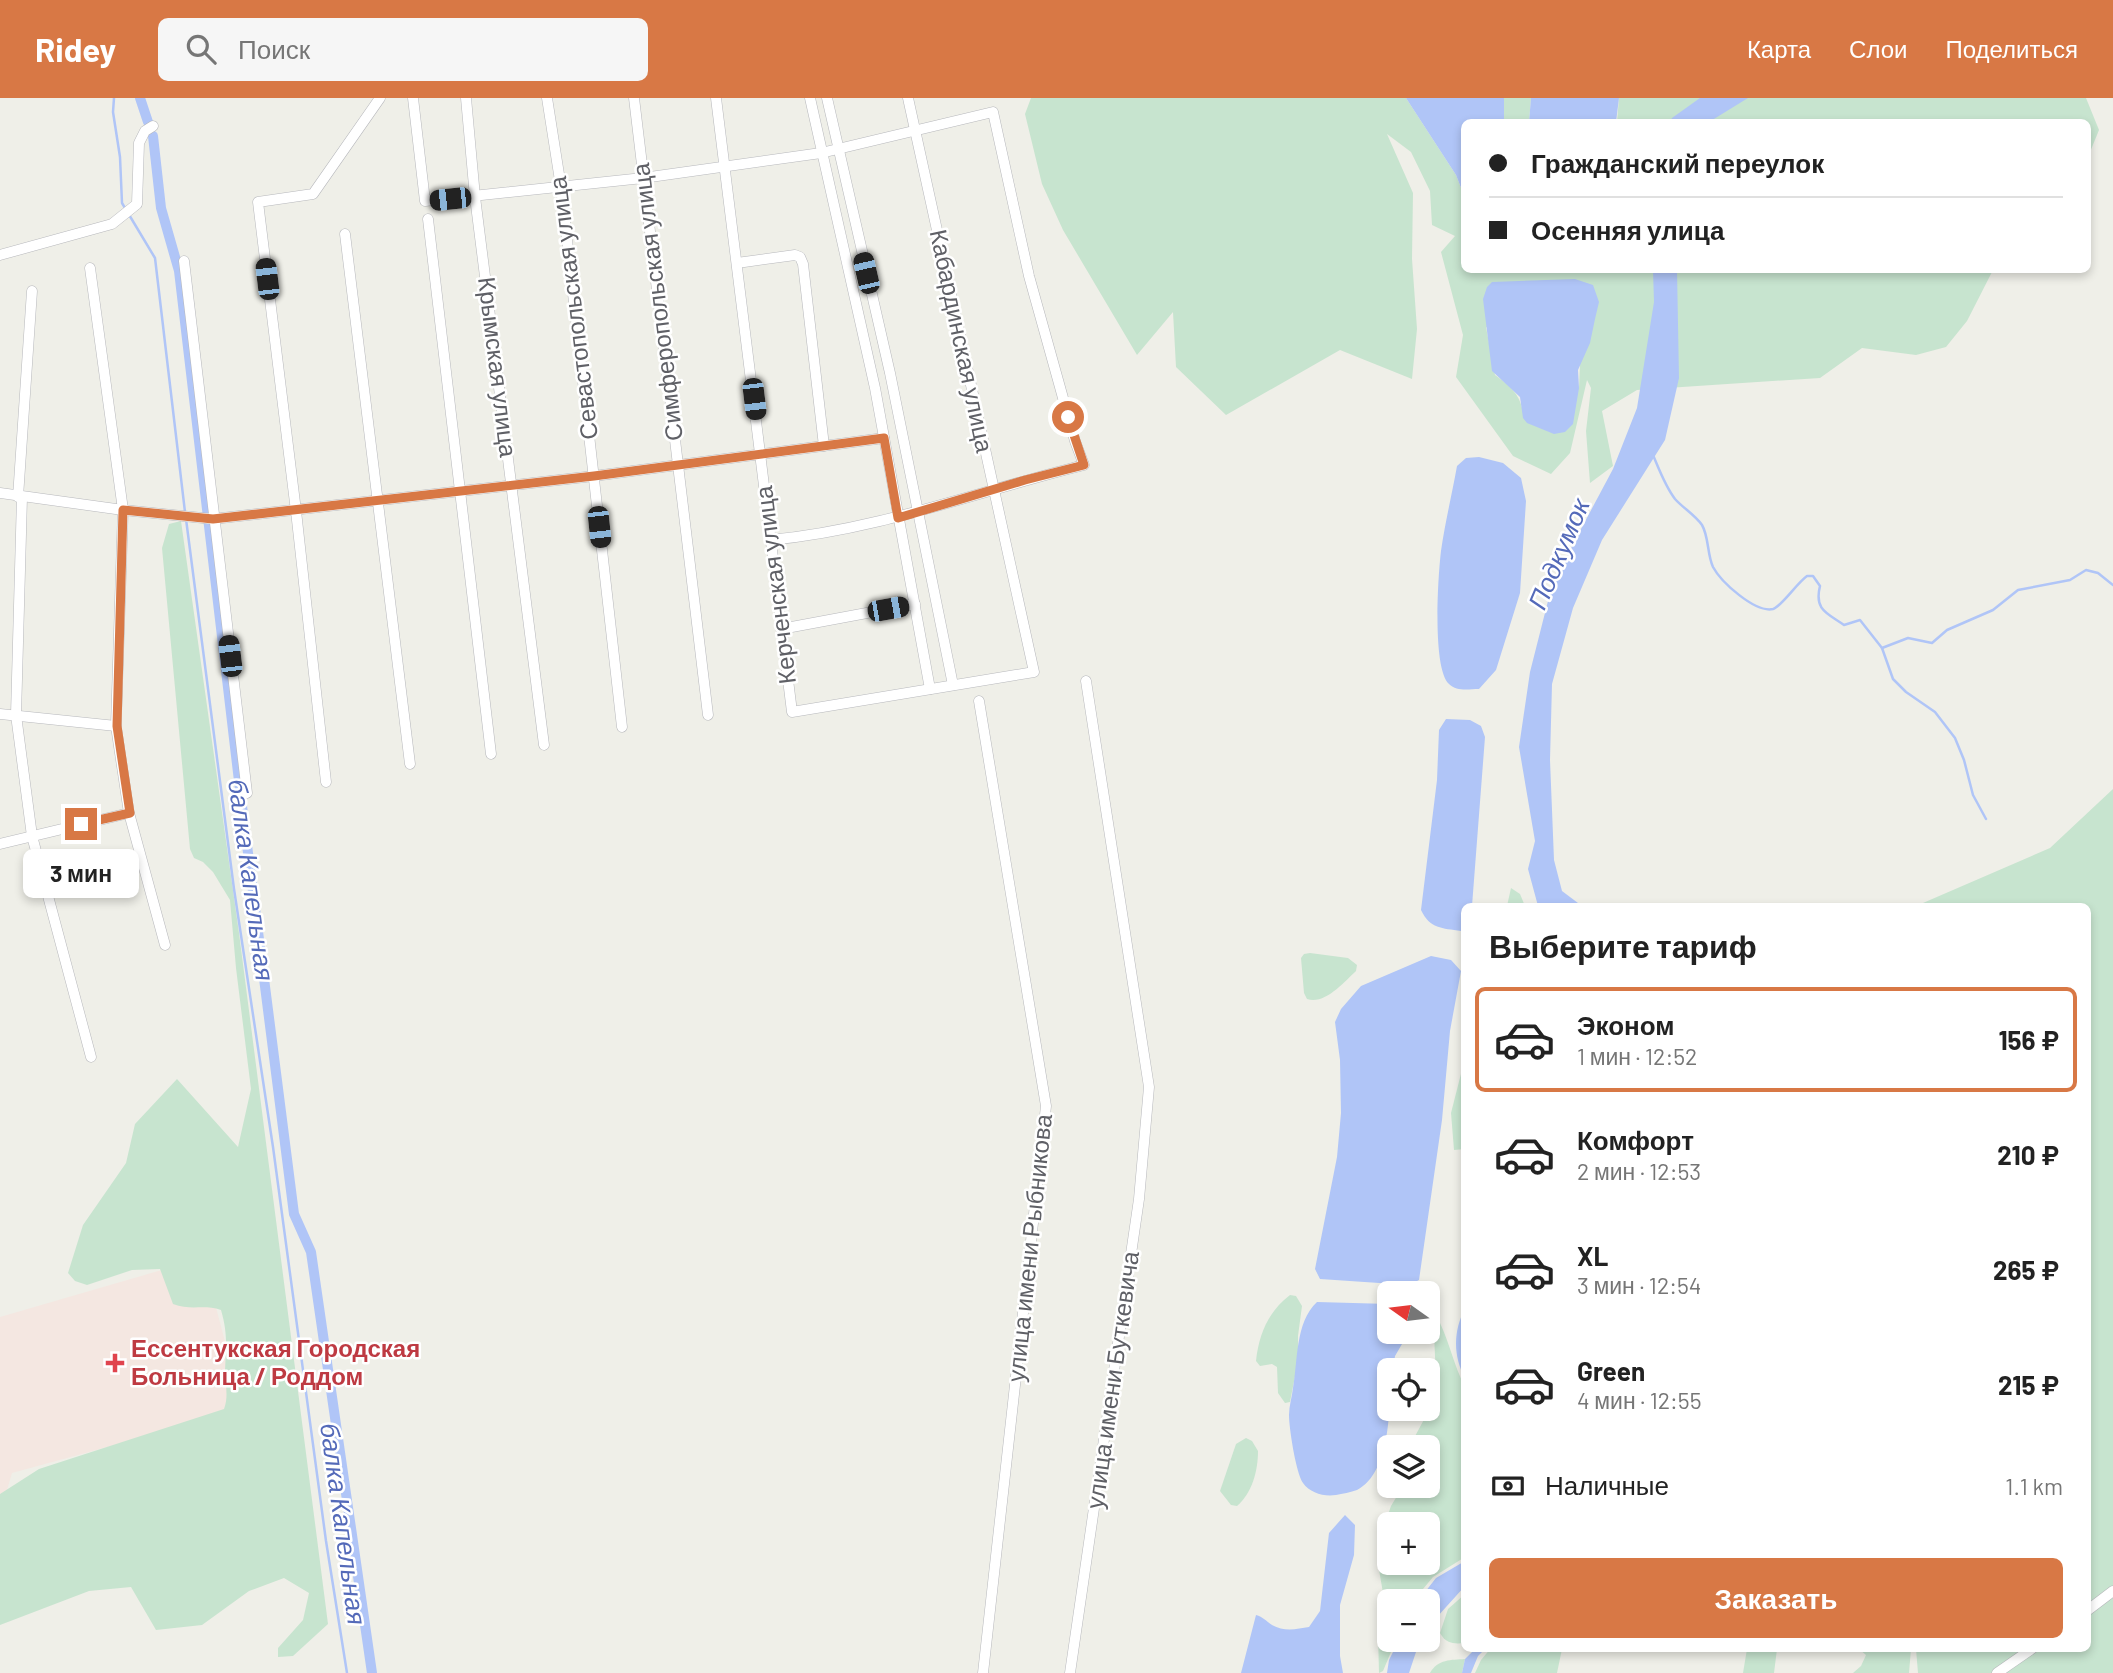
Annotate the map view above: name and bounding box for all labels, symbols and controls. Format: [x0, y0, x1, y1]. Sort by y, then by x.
search box [158, 18, 648, 81]
text: Ridey [35, 29, 116, 69]
icon: search [182, 30, 220, 68]
text: Поиск [238, 33, 310, 64]
text: Карта [1747, 34, 1811, 63]
text: Слои [1849, 34, 1907, 63]
text: Поделиться [1945, 34, 2078, 63]
text: Гражданский переулок [1531, 147, 1824, 178]
street label: Симферопольская улица [625, 161, 688, 443]
street label: Севастопольская улица [542, 174, 603, 441]
car [429, 186, 472, 212]
text: Осенняя улица [1531, 214, 1724, 245]
street label: Кабардинская улица [925, 226, 1000, 456]
car [852, 250, 881, 296]
car [255, 257, 280, 301]
street label: Крымская улица [473, 275, 524, 459]
car [742, 377, 767, 421]
route start [1052, 401, 1084, 433]
street label: Керченская улица [748, 484, 801, 686]
water label: Подкумок [1520, 492, 1596, 614]
car [587, 505, 612, 549]
car [866, 595, 911, 623]
car [218, 634, 243, 678]
water label: балка Капельная [223, 777, 282, 983]
route end [65, 808, 97, 840]
callout: 3 мин [23, 848, 139, 898]
text: 3 мин [50, 859, 112, 887]
text: Выберите тариф [1489, 926, 1757, 964]
icon: car [1493, 1008, 1556, 1071]
text: Эконом [1577, 1009, 1675, 1040]
text: 156 ₽ [1998, 1024, 2059, 1055]
text: 1 мин · 12:52 [1577, 1042, 1697, 1070]
street label: улица имени Рыбникова [1000, 1112, 1057, 1383]
icon: car [1493, 1123, 1556, 1186]
text: Комфорт [1577, 1124, 1694, 1155]
text: 210 ₽ [1997, 1139, 2059, 1170]
text: 2 мин · 12:53 [1577, 1157, 1701, 1185]
icon: car [1493, 1238, 1556, 1301]
text: XL [1577, 1240, 1608, 1271]
street label: улица имени Буткевича [1079, 1248, 1144, 1510]
text: 265 ₽ [1993, 1254, 2059, 1285]
text: 3 мин · 12:54 [1577, 1271, 1702, 1299]
north arrow [1377, 1281, 1440, 1344]
map controls [1377, 1281, 1440, 1652]
place label: Ессентукская Городская Больница / Роддом [131, 1333, 420, 1390]
marker: Ессентукская Городская Больница / Роддом [105, 1353, 125, 1373]
icon: car [1493, 1353, 1556, 1416]
text: Green [1577, 1355, 1645, 1386]
button: locate [1377, 1358, 1440, 1421]
text: 215 ₽ [1998, 1369, 2059, 1400]
text: 4 мин · 12:55 [1577, 1386, 1701, 1414]
water label: балка Капельная [315, 1421, 374, 1627]
button: layers [1377, 1435, 1440, 1498]
icon: cash [1489, 1467, 1527, 1505]
text: Наличные [1545, 1469, 1669, 1500]
text: 1.1 km [2005, 1472, 2063, 1500]
button: + [1377, 1512, 1440, 1575]
button: Заказать [1489, 1558, 2063, 1638]
button: − [1377, 1589, 1440, 1652]

